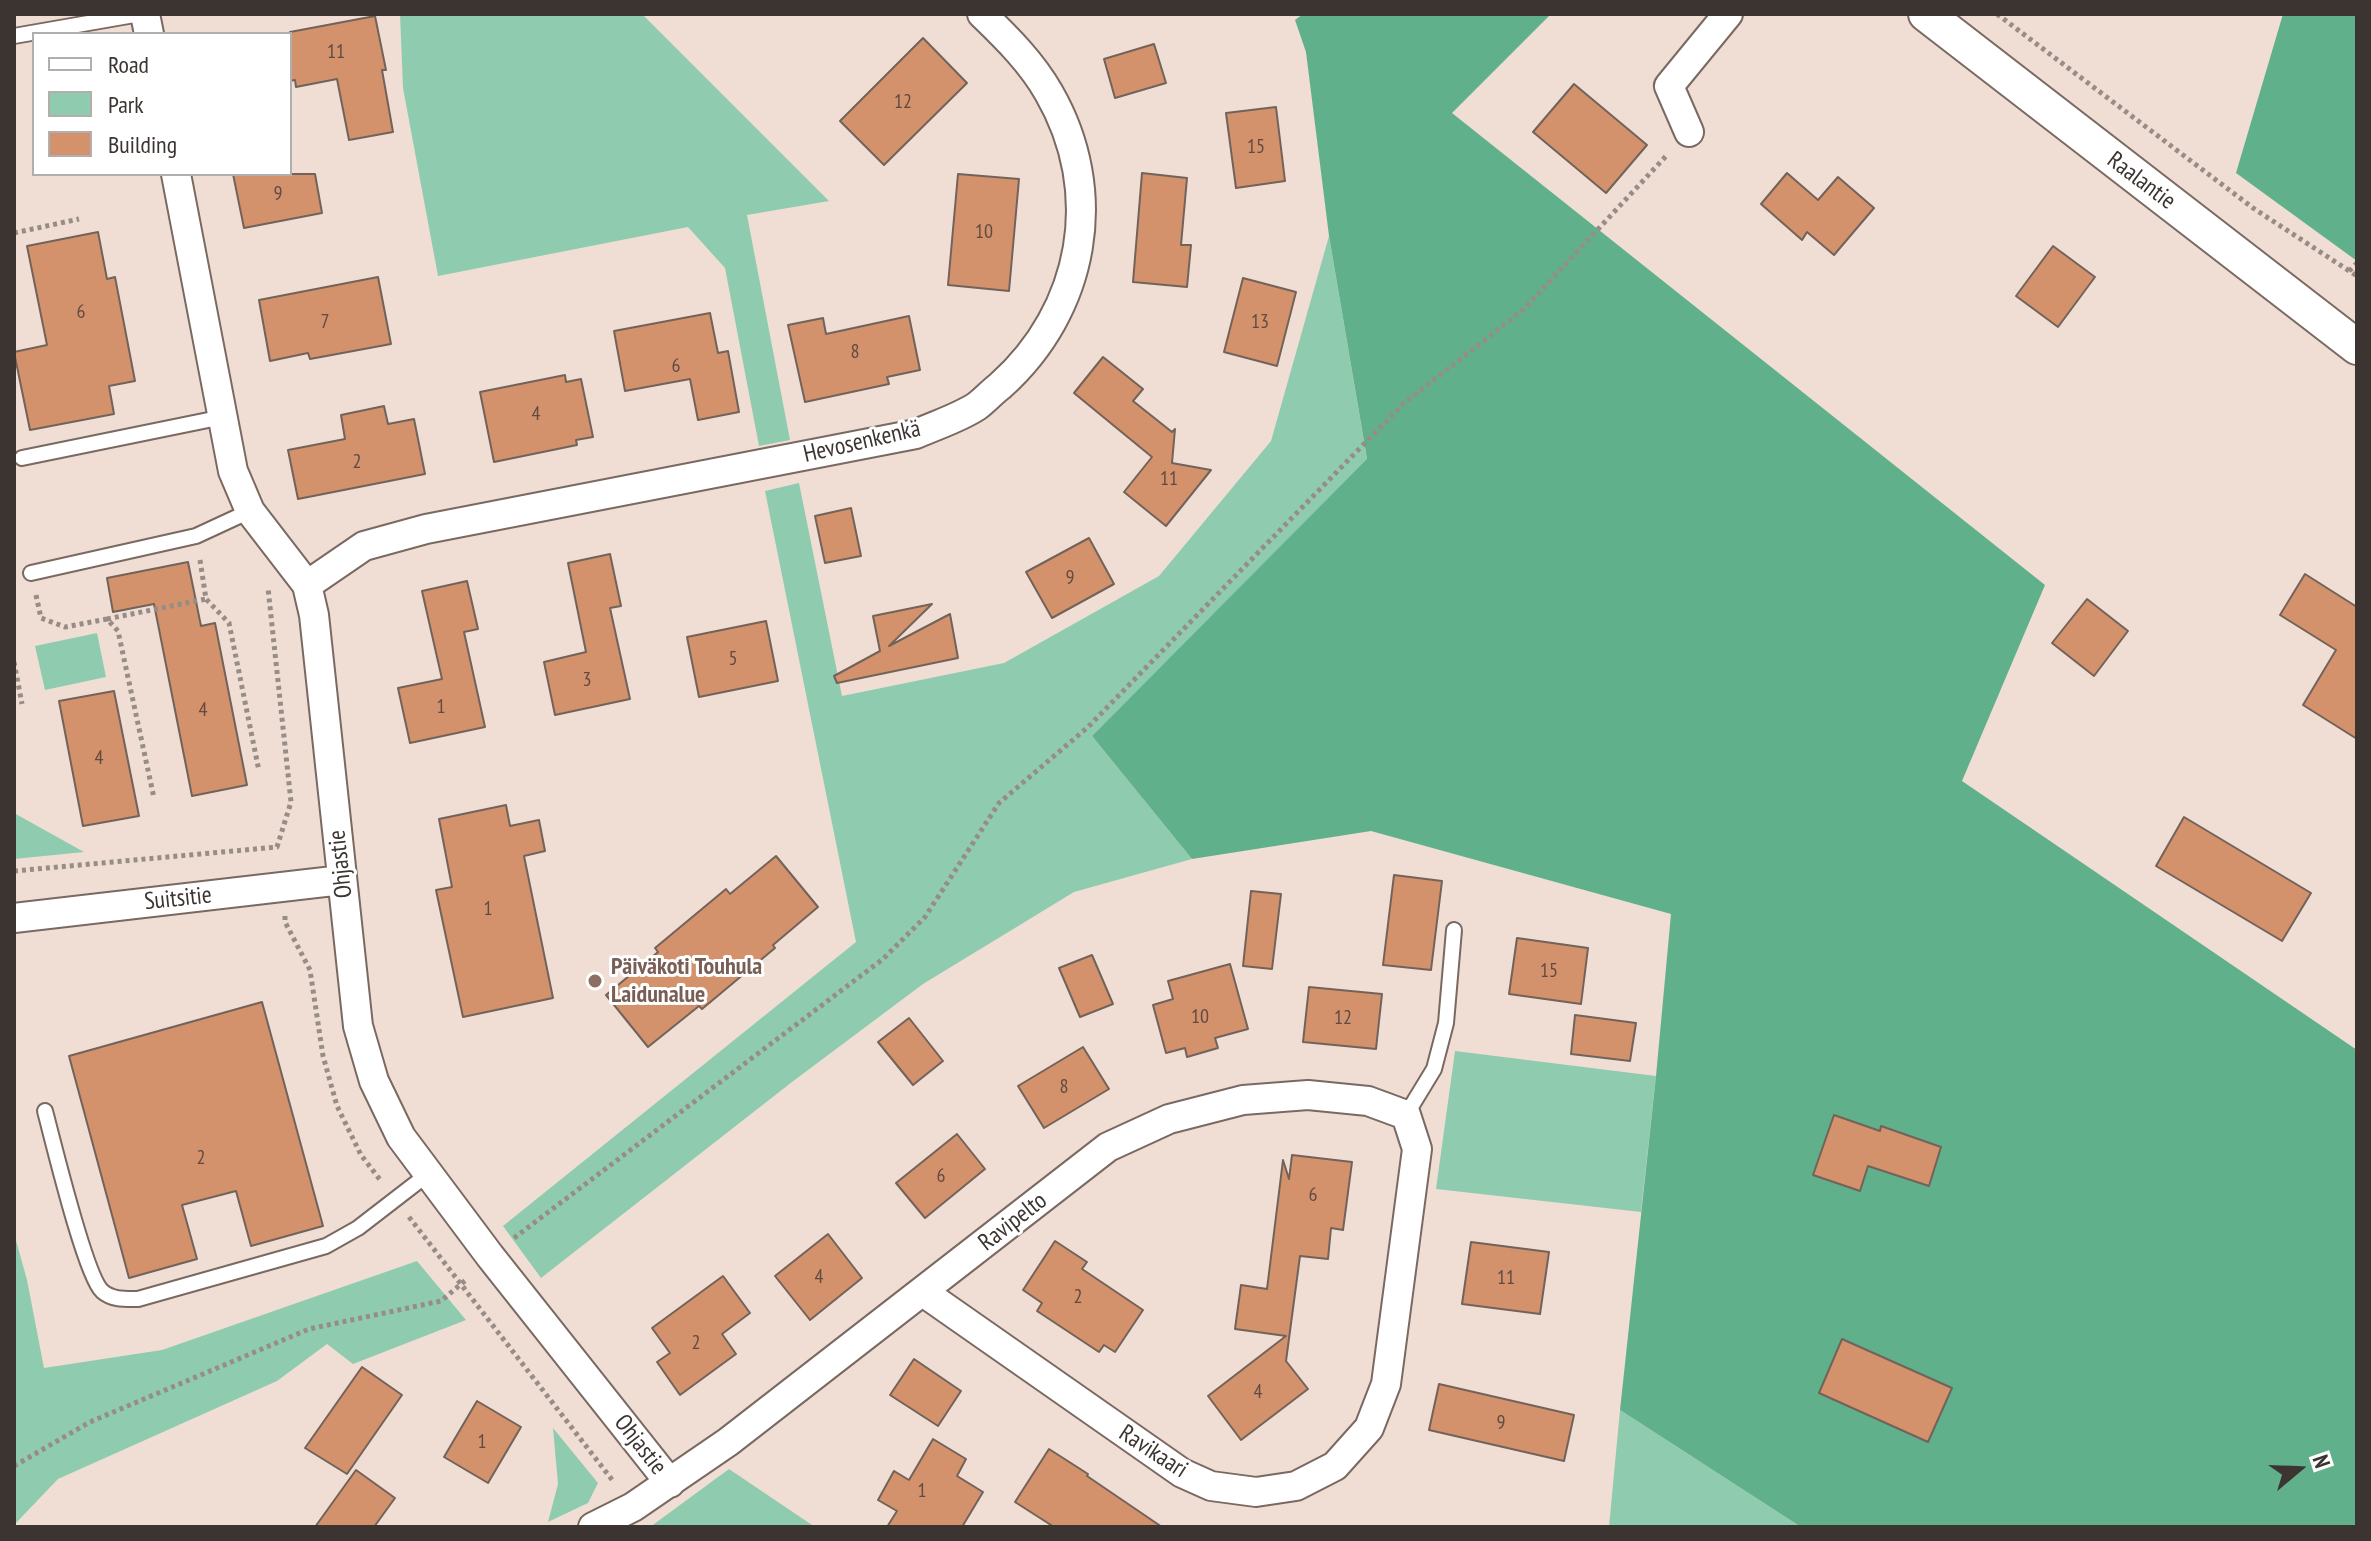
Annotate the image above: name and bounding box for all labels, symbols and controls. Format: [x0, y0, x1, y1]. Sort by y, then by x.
legend [32, 32, 292, 176]
house number: 11 [327, 40, 345, 64]
text: Road [108, 49, 149, 80]
text: Park [108, 89, 144, 120]
house number: 12 [894, 90, 912, 114]
text: Building [108, 129, 177, 160]
house number: 15 [1247, 135, 1265, 159]
street label: Raalantie [2101, 146, 2181, 216]
house number: 9 [274, 182, 282, 206]
house number: 10 [975, 220, 993, 244]
house number: 6 [77, 300, 85, 324]
house number: 7 [321, 310, 329, 334]
house number: 13 [1251, 310, 1269, 334]
house number: 8 [851, 340, 859, 364]
house number: 6 [672, 354, 680, 378]
house number: 4 [532, 402, 540, 426]
street label: Hevosenkenkä [801, 415, 923, 469]
house number: 2 [353, 450, 361, 474]
house number: 11 [1160, 467, 1178, 491]
house number: 9 [1066, 566, 1074, 590]
house number: 5 [729, 647, 737, 671]
house number: 3 [583, 668, 591, 692]
house number: 1 [437, 695, 445, 719]
house number: 4 [199, 698, 207, 722]
house number: 4 [95, 746, 103, 770]
street label: Ohjastie [323, 829, 359, 899]
street label: Suitsitie [143, 881, 213, 917]
house number: 1 [484, 897, 492, 921]
place label: Päiväkoti Touhula Laidunalue [611, 953, 762, 1009]
house number: 15 [1540, 959, 1558, 983]
marker: Päiväkoti Touhula Laidunalue [586, 972, 604, 990]
house number: 10 [1191, 1005, 1209, 1029]
house number: 12 [1334, 1006, 1352, 1030]
house number: 8 [1060, 1075, 1068, 1099]
house number: 2 [197, 1146, 205, 1170]
house number: 6 [937, 1164, 945, 1188]
house number: 6 [1309, 1183, 1317, 1207]
street label: Ravipelto [973, 1187, 1053, 1257]
house number: 4 [815, 1265, 823, 1289]
house number: 11 [1497, 1266, 1515, 1290]
house number: 2 [1074, 1285, 1082, 1309]
house number: 2 [692, 1331, 700, 1355]
house number: 4 [1254, 1380, 1262, 1404]
street label: Ohjastie [608, 1409, 672, 1481]
house number: 9 [1497, 1411, 1505, 1435]
street label: Ravikaari [1113, 1419, 1193, 1485]
north arrow [2259, 1429, 2339, 1509]
house number: 1 [478, 1430, 486, 1454]
text: N [2307, 1451, 2337, 1471]
house number: 1 [918, 1479, 926, 1503]

